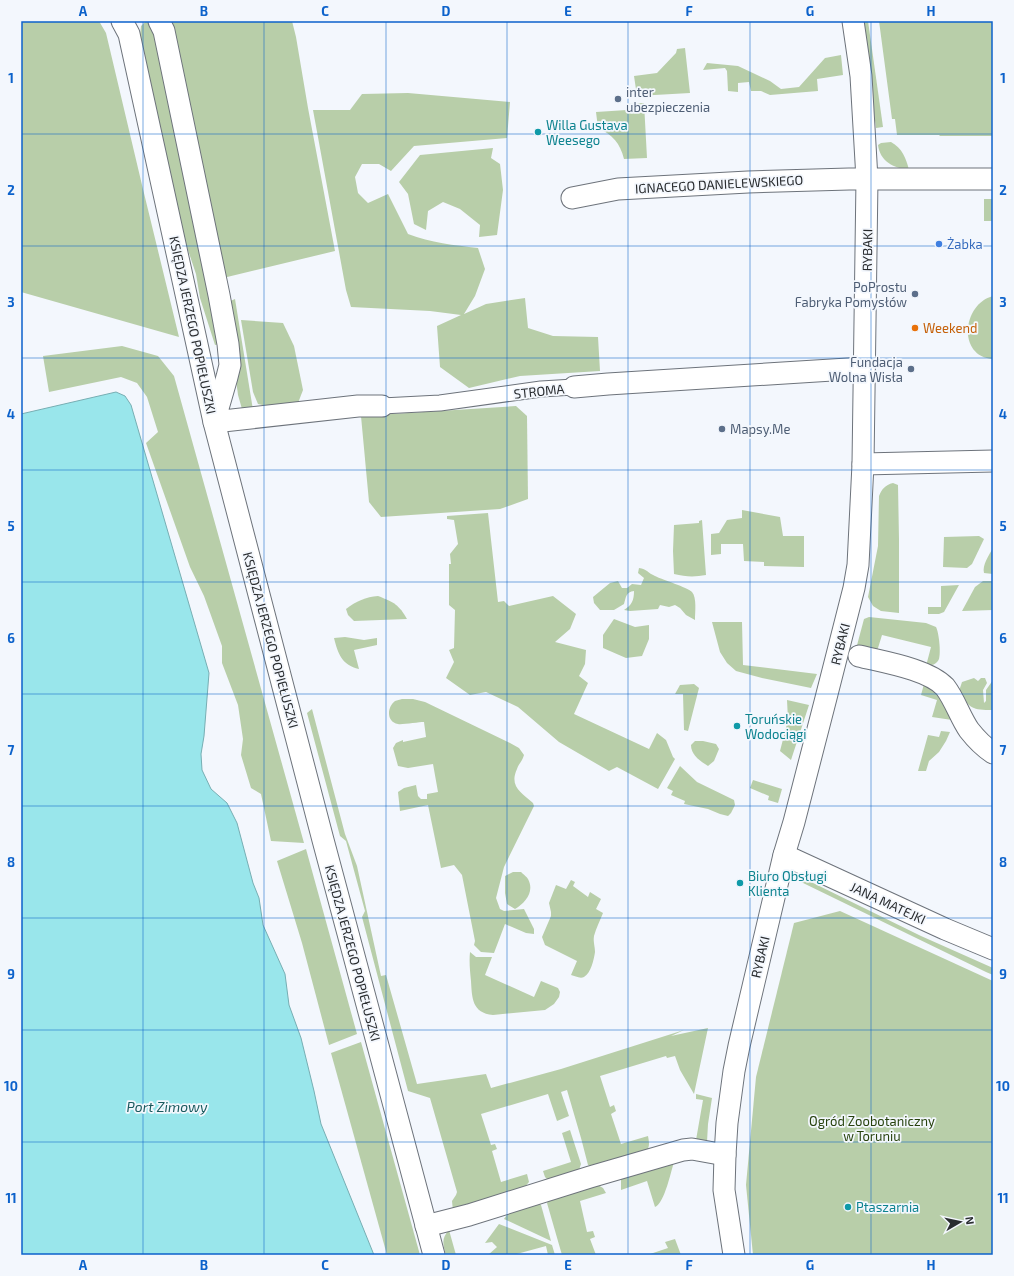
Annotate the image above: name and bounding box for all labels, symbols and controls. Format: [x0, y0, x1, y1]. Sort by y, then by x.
text: A [79, 3, 88, 19]
text: B [200, 3, 208, 19]
text: C [321, 3, 329, 19]
text: D [442, 3, 451, 19]
text: E [564, 3, 572, 19]
text: F [685, 3, 693, 19]
text: G [806, 3, 814, 19]
text: H [927, 3, 936, 19]
text: 1 [8, 70, 14, 86]
text: 1 [1000, 70, 1006, 86]
place label: inter ubezpieczenia [626, 84, 710, 115]
marker: inter ubezpieczenia [613, 94, 623, 104]
place label: Willa Gustava Weesego [546, 117, 628, 148]
marker: Willa Gustava Weesego [533, 127, 543, 137]
street label: IGNACEGO DANIELEWSKIEGO [635, 172, 803, 196]
text: 2 [7, 182, 15, 198]
text: 2 [999, 182, 1007, 198]
street label: RYBAKI [859, 229, 875, 271]
street label: KSIĘDZA JERZEGO POPIEŁUSZKI [166, 234, 220, 416]
place label: Żabka [947, 236, 983, 252]
marker: Żabka [934, 239, 944, 249]
place label: PoProstu Fabryka Pomysłów [795, 279, 907, 310]
marker: PoProstu Fabryka Pomysłów [910, 289, 920, 299]
text: 3 [7, 294, 15, 310]
text: 3 [999, 294, 1007, 310]
place label: Weekend [923, 320, 977, 336]
marker: Weekend [910, 323, 920, 333]
place label: Fundacja Wolna Wisła [829, 354, 903, 385]
marker: Fundacja Wolna Wisła [906, 364, 916, 374]
street label: STROMA [513, 380, 565, 402]
text: 4 [7, 406, 15, 422]
text: 4 [999, 406, 1007, 422]
place label: Mapsy.Me [730, 421, 790, 437]
marker: Mapsy.Me [717, 424, 727, 434]
text: 5 [7, 518, 15, 534]
text: 5 [999, 518, 1007, 534]
street label: KSIĘDZA JERZEGO POPIEŁUSZKI [240, 550, 302, 730]
street label: RYBAKI [827, 621, 853, 667]
text: 6 [7, 630, 15, 646]
text: 6 [999, 630, 1007, 646]
place label: Toruńskie Wodociągi [745, 711, 807, 742]
marker: Toruńskie Wodociągi [732, 721, 742, 731]
text: 7 [8, 742, 15, 758]
text: 7 [1000, 742, 1007, 758]
text: 8 [7, 854, 15, 870]
text: 8 [999, 854, 1007, 870]
street label: KSIĘDZA JERZEGO POPIEŁUSZKI [322, 863, 384, 1043]
place label: Biuro Obsługi Klienta [748, 868, 827, 899]
marker: Biuro Obsługi Klienta [735, 878, 745, 888]
street label: JANA MATEJKI [848, 879, 928, 927]
street label: RYBAKI [747, 934, 773, 980]
text: 9 [7, 966, 15, 982]
text: 9 [999, 966, 1007, 982]
text: 10 [4, 1078, 18, 1094]
text: 10 [996, 1078, 1010, 1094]
water label: Port Zimowy [127, 1098, 208, 1115]
park label: Ogród Zoobotaniczny w Toruniu [809, 1113, 935, 1144]
text: 11 [5, 1190, 17, 1206]
text: 11 [997, 1190, 1009, 1206]
place label: Ptaszarnia [856, 1199, 919, 1215]
marker: Ptaszarnia [843, 1202, 853, 1212]
north arrow [940, 1202, 980, 1242]
text: N [963, 1215, 977, 1225]
text: A [79, 1257, 88, 1273]
text: B [200, 1257, 208, 1273]
text: C [321, 1257, 329, 1273]
text: D [442, 1257, 451, 1273]
text: E [564, 1257, 572, 1273]
text: F [685, 1257, 693, 1273]
text: G [806, 1257, 814, 1273]
text: H [927, 1257, 936, 1273]

